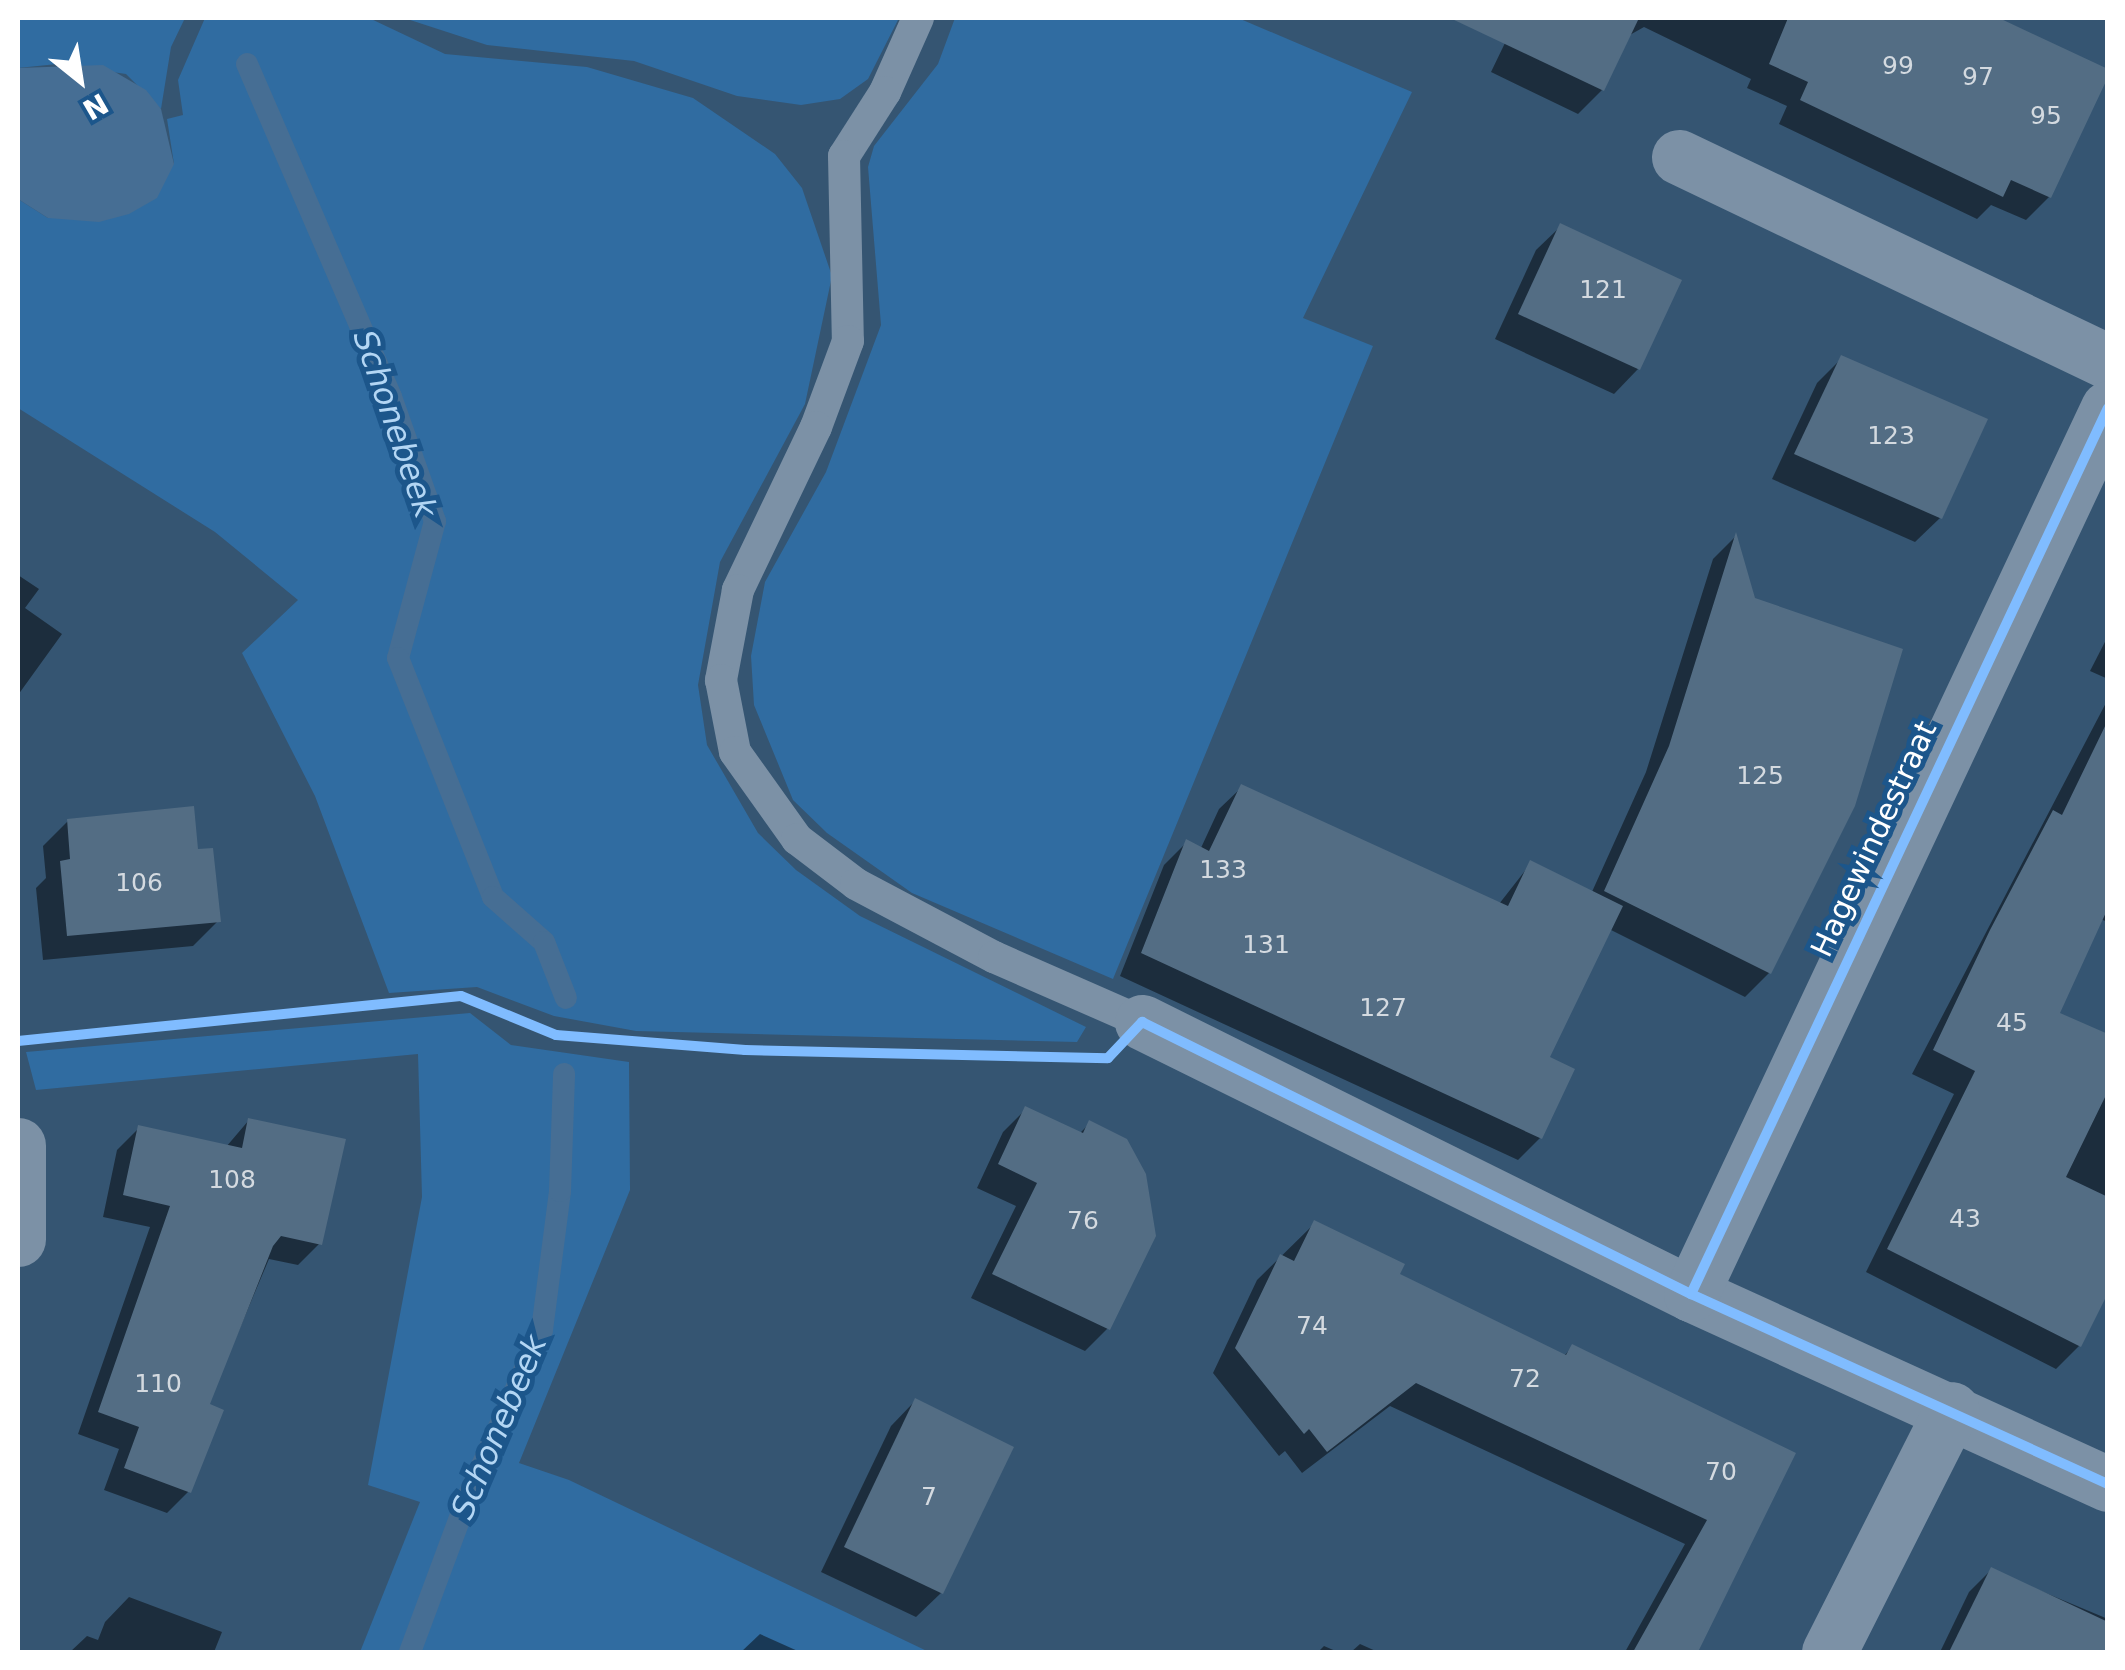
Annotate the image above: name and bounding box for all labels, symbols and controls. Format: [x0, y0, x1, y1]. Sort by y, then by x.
north arrow [30, 30, 130, 130]
house number: 99 [1882, 51, 1914, 81]
house number: 97 [1962, 62, 1994, 92]
text: N [77, 86, 114, 127]
house number: 95 [2030, 101, 2062, 131]
house number: 121 [1579, 275, 1627, 305]
water label: Schonebeek [345, 325, 445, 523]
house number: 123 [1867, 421, 1915, 451]
street label: Hagewindestraat [1804, 715, 1944, 963]
house number: 125 [1736, 761, 1784, 791]
house number: 133 [1199, 855, 1247, 885]
house number: 106 [115, 868, 163, 898]
house number: 131 [1242, 930, 1290, 960]
house number: 127 [1359, 993, 1407, 1023]
house number: 45 [1996, 1008, 2028, 1038]
house number: 108 [208, 1165, 256, 1195]
house number: 43 [1949, 1204, 1981, 1234]
house number: 76 [1067, 1206, 1099, 1236]
house number: 74 [1296, 1311, 1328, 1341]
water label: Schonebeek [443, 1329, 555, 1525]
house number: 72 [1509, 1364, 1541, 1394]
house number: 110 [134, 1369, 182, 1399]
house number: 70 [1705, 1457, 1737, 1487]
house number: 7 [921, 1482, 937, 1512]

